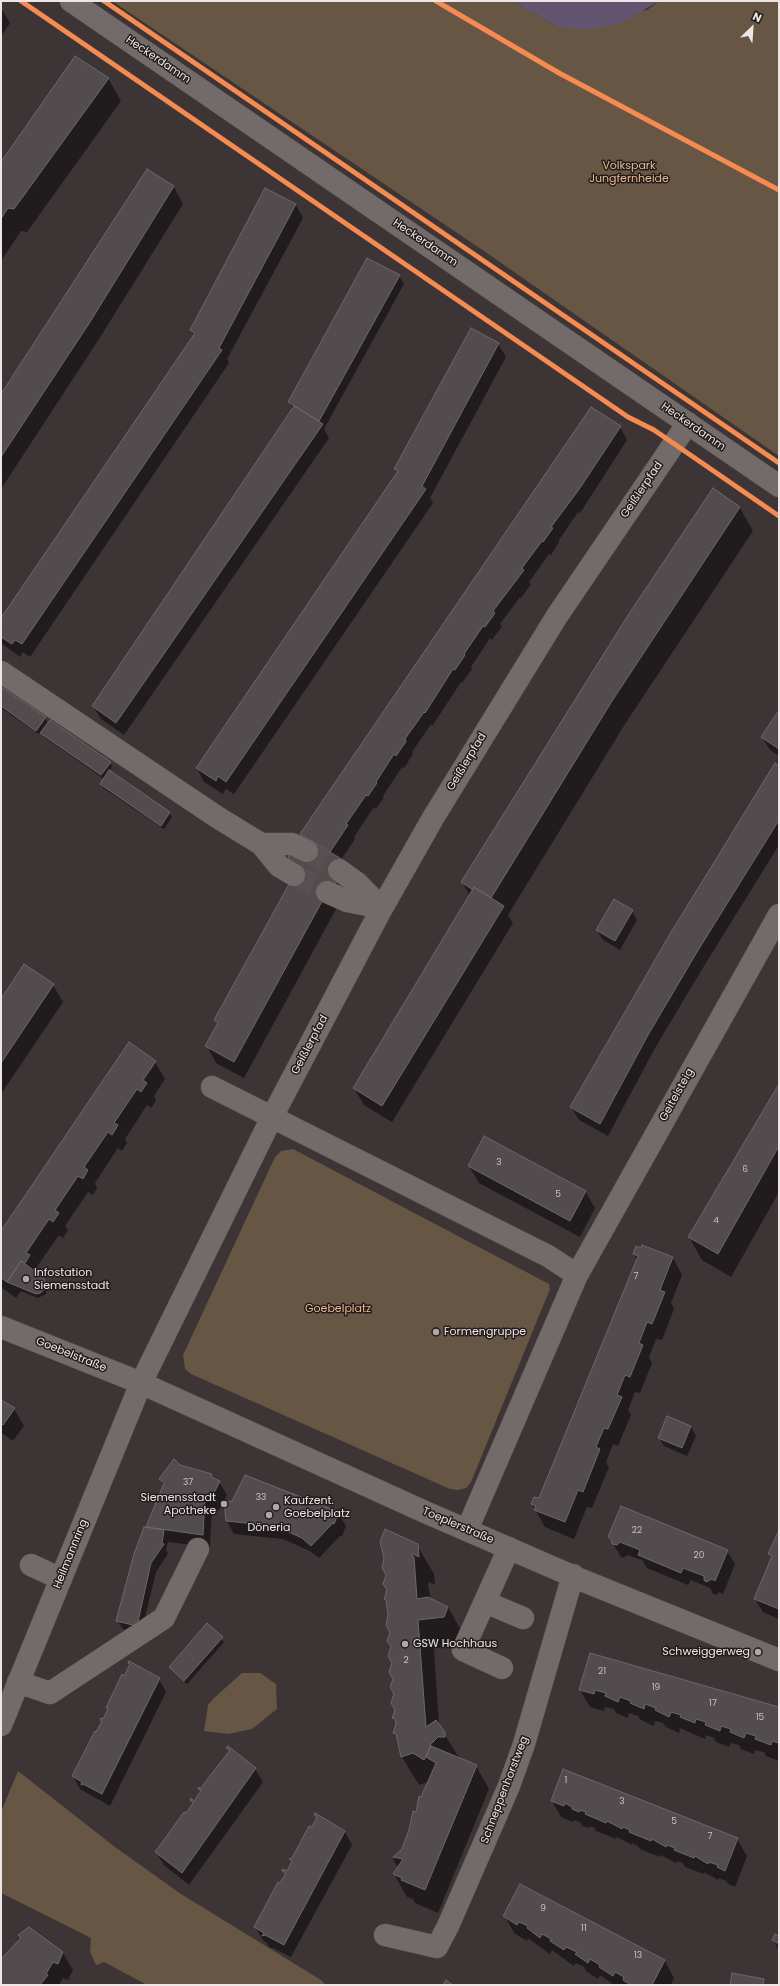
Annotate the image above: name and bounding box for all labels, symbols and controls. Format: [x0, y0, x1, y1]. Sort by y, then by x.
north arrow [732, 8, 772, 48]
text: N [750, 8, 764, 26]
street label: Heckerdamm [123, 33, 193, 87]
park label: Volkspark Jungfernheide [589, 159, 669, 185]
street label: Heckerdamm [390, 216, 460, 270]
street label: Heckerdamm [658, 400, 728, 454]
street label: Geißlerpfad [618, 459, 666, 521]
street label: Geißlerpfad [445, 731, 489, 793]
street label: Geißlerpfad [289, 1013, 331, 1077]
street label: Geitelsteig [657, 1066, 697, 1124]
house number: 3 [496, 1158, 502, 1168]
house number: 6 [742, 1165, 748, 1175]
house number: 5 [555, 1190, 561, 1200]
house number: 4 [713, 1216, 719, 1226]
place label: Infostation Siemensstadt [34, 1266, 110, 1292]
house number: 7 [634, 1272, 638, 1282]
marker: Infostation Siemensstadt [21, 1274, 31, 1284]
park label: Goebelplatz [305, 1302, 371, 1316]
place label: Formengruppe [444, 1325, 526, 1339]
marker: Formengruppe [431, 1327, 441, 1337]
street label: Goebelstraße [34, 1335, 108, 1375]
house number: 37 [183, 1478, 193, 1488]
place label: Siemensstadt Apotheke [140, 1491, 216, 1517]
house number: 33 [256, 1493, 266, 1503]
place label: Kaufzent. Goebelplatz [284, 1494, 350, 1520]
marker: Siemensstadt Apotheke [219, 1499, 229, 1509]
marker: Kaufzent. Goebelplatz [271, 1502, 281, 1512]
street label: Toeplerstraße [420, 1505, 496, 1547]
marker: Döneria [264, 1510, 274, 1520]
street label: Heilmannring [51, 1517, 91, 1591]
place label: Döneria [248, 1521, 290, 1535]
house number: 22 [632, 1526, 642, 1536]
house number: 20 [694, 1551, 704, 1561]
place label: GSW Hochhaus [413, 1637, 497, 1651]
marker: GSW Hochhaus [400, 1639, 410, 1649]
place label: Schweiggerweg [662, 1645, 750, 1659]
marker: Schweiggerweg [753, 1647, 763, 1657]
house number: 2 [403, 1656, 409, 1666]
house number: 21 [598, 1667, 606, 1677]
house number: 19 [652, 1683, 660, 1693]
house number: 17 [709, 1699, 717, 1709]
house number: 15 [756, 1713, 764, 1723]
street label: Schneppenhorstweg [478, 1734, 532, 1846]
house number: 1 [565, 1776, 567, 1786]
house number: 3 [619, 1797, 625, 1807]
house number: 5 [671, 1817, 677, 1827]
house number: 7 [708, 1832, 712, 1842]
house number: 9 [540, 1904, 546, 1914]
house number: 11 [581, 1924, 587, 1934]
house number: 13 [634, 1951, 642, 1961]

